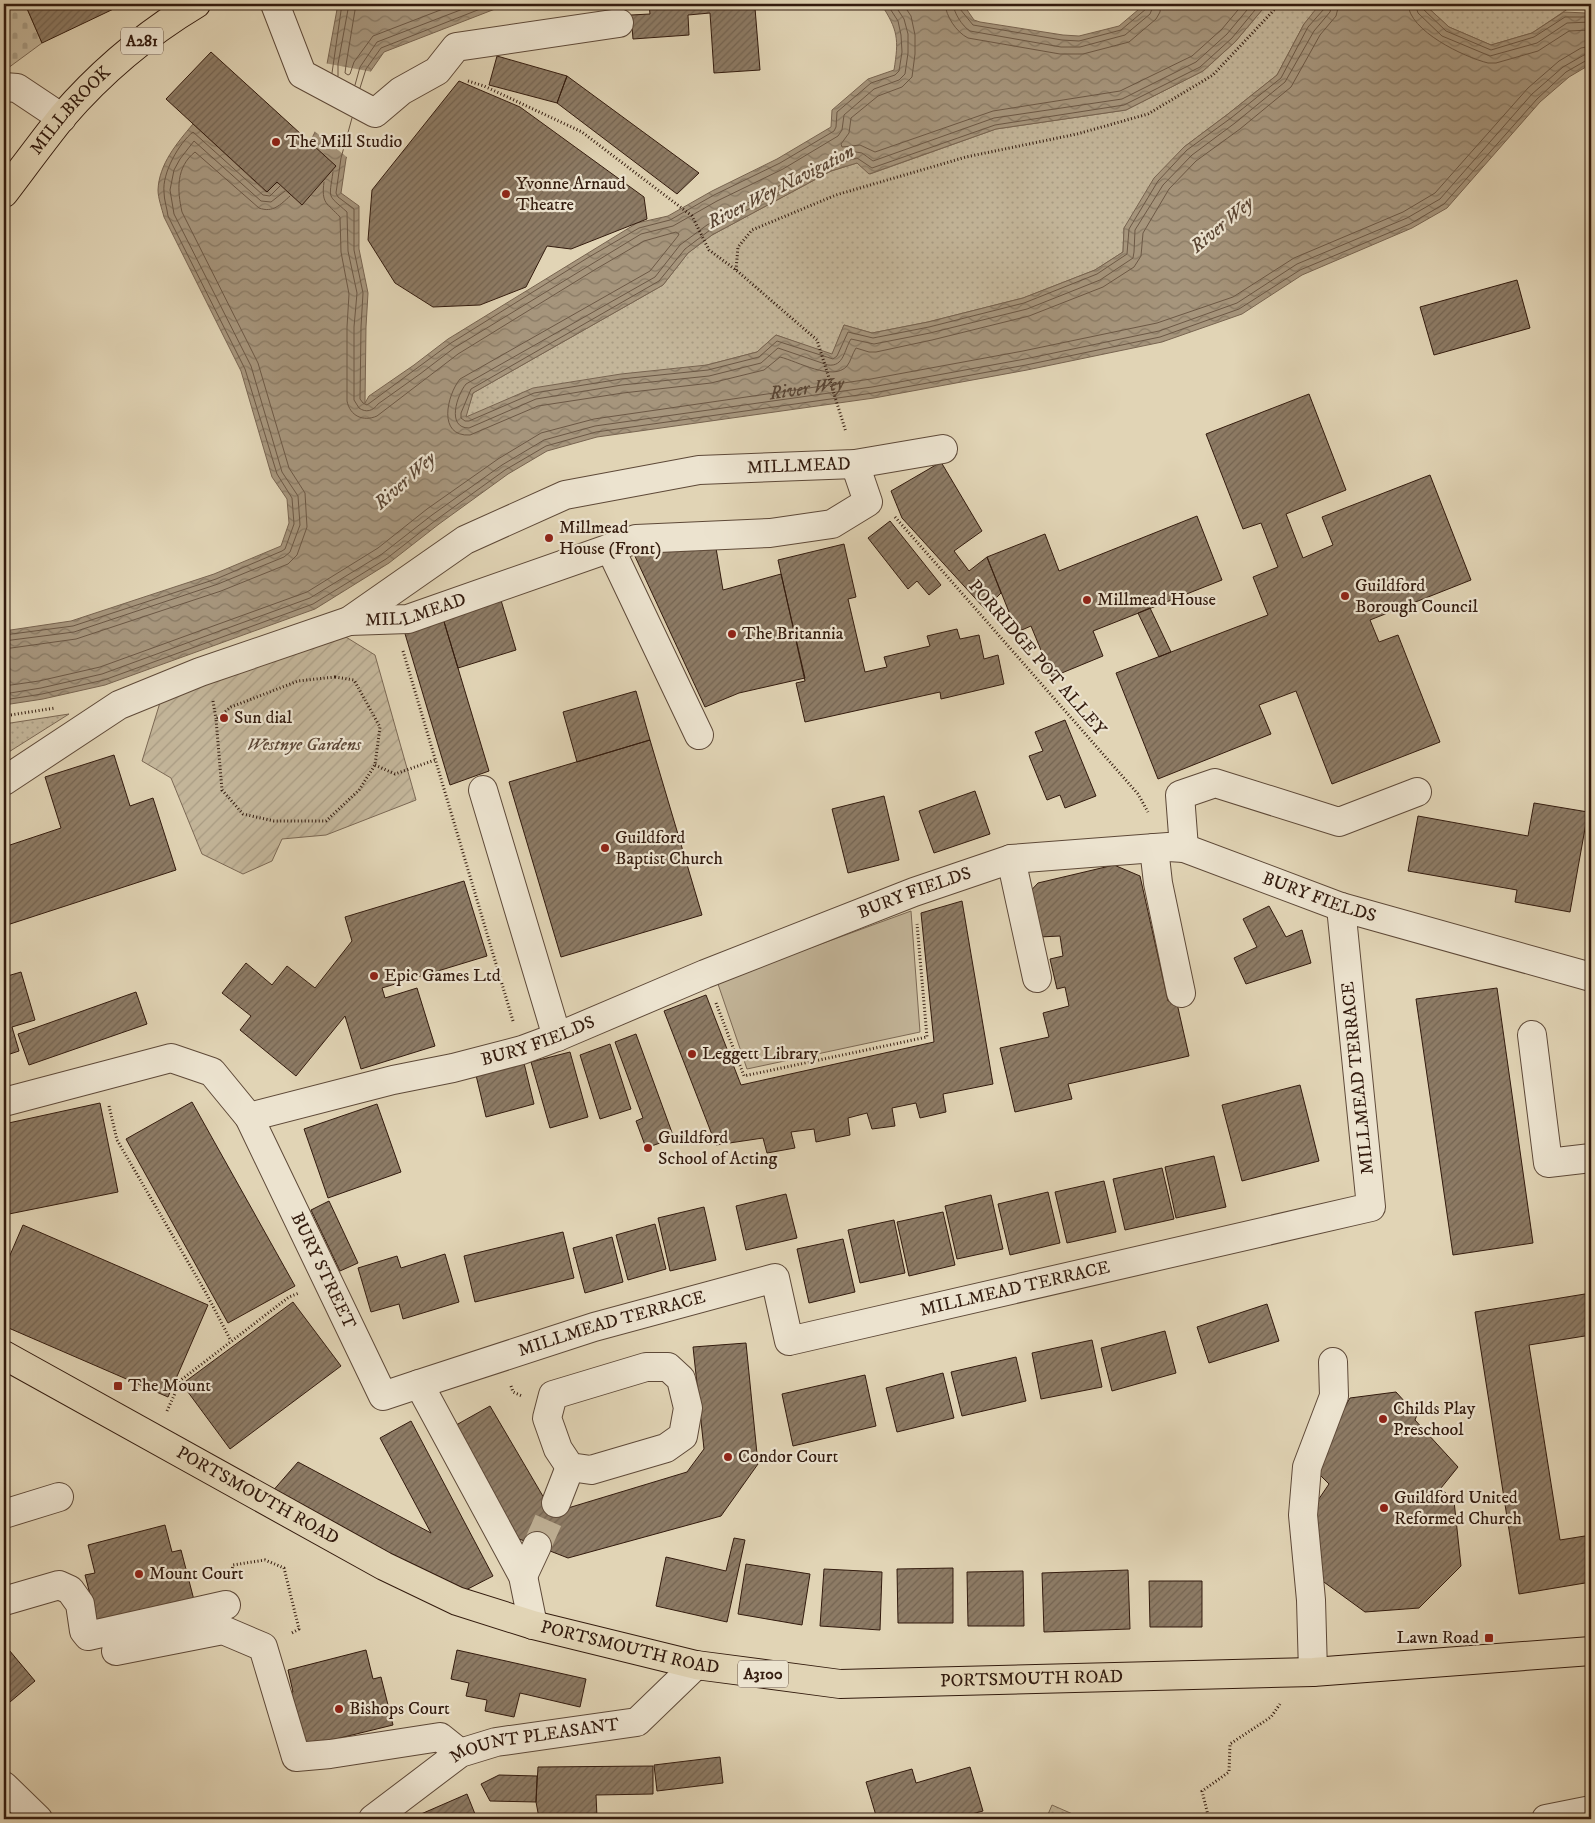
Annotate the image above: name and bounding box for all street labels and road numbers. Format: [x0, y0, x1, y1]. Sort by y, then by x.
road number: A281 [121, 27, 163, 54]
street label: MILLBROOK [26, 62, 116, 159]
street label: MILLMEAD [746, 453, 851, 479]
street label: PORRIDGE POT ALLEY [963, 576, 1111, 741]
street label: MILLMEAD [365, 588, 469, 631]
street label: BURY FIELDS [855, 862, 974, 924]
street label: BURY FIELDS [1259, 867, 1379, 927]
street label: MILLMEAD TERRACE [1337, 980, 1379, 1176]
street label: BURY FIELDS [479, 1011, 598, 1071]
street label: BURY STREET [286, 1209, 360, 1333]
street label: MILLMEAD TERRACE [918, 1256, 1112, 1321]
street label: MILLMEAD TERRACE [515, 1286, 708, 1362]
street label: PORTSMOUTH ROAD [172, 1442, 343, 1550]
street label: PORTSMOUTH ROAD [538, 1616, 721, 1679]
road number: A3100 [738, 1660, 788, 1688]
street label: PORTSMOUTH ROAD [940, 1666, 1123, 1692]
street label: MOUNT PLEASANT [445, 1714, 621, 1768]

